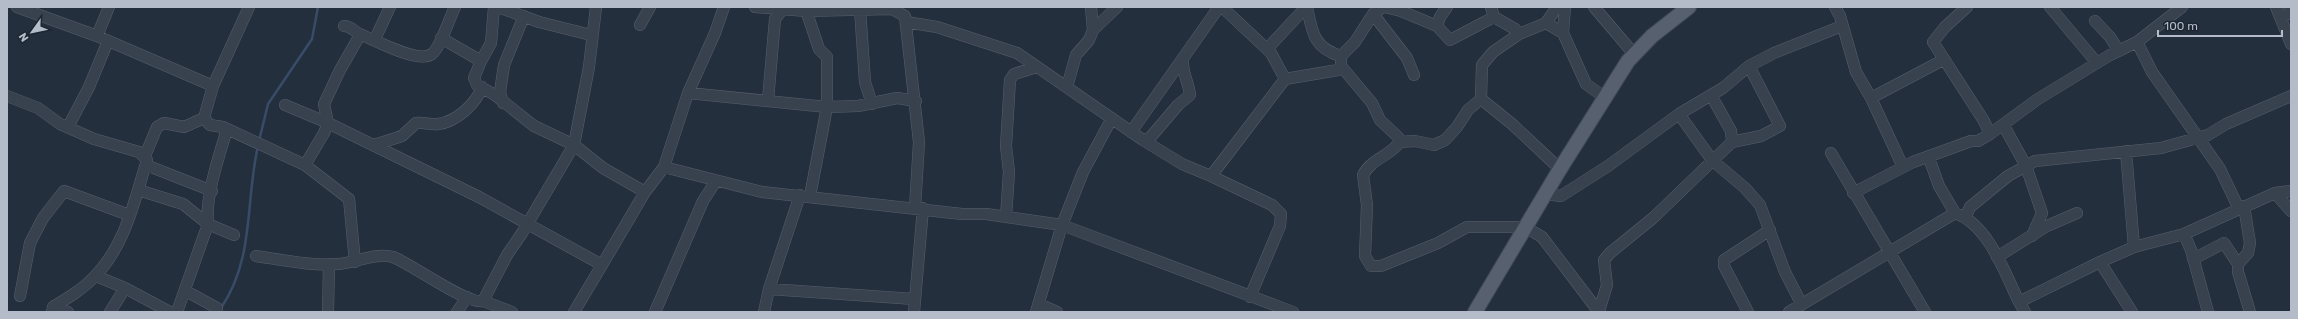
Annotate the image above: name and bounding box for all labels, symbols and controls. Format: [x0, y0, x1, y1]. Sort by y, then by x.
north arrow [12, 12, 52, 52]
scale bar [2158, 12, 2282, 38]
text: 100 m [2164, 19, 2198, 33]
text: N [16, 30, 32, 44]

